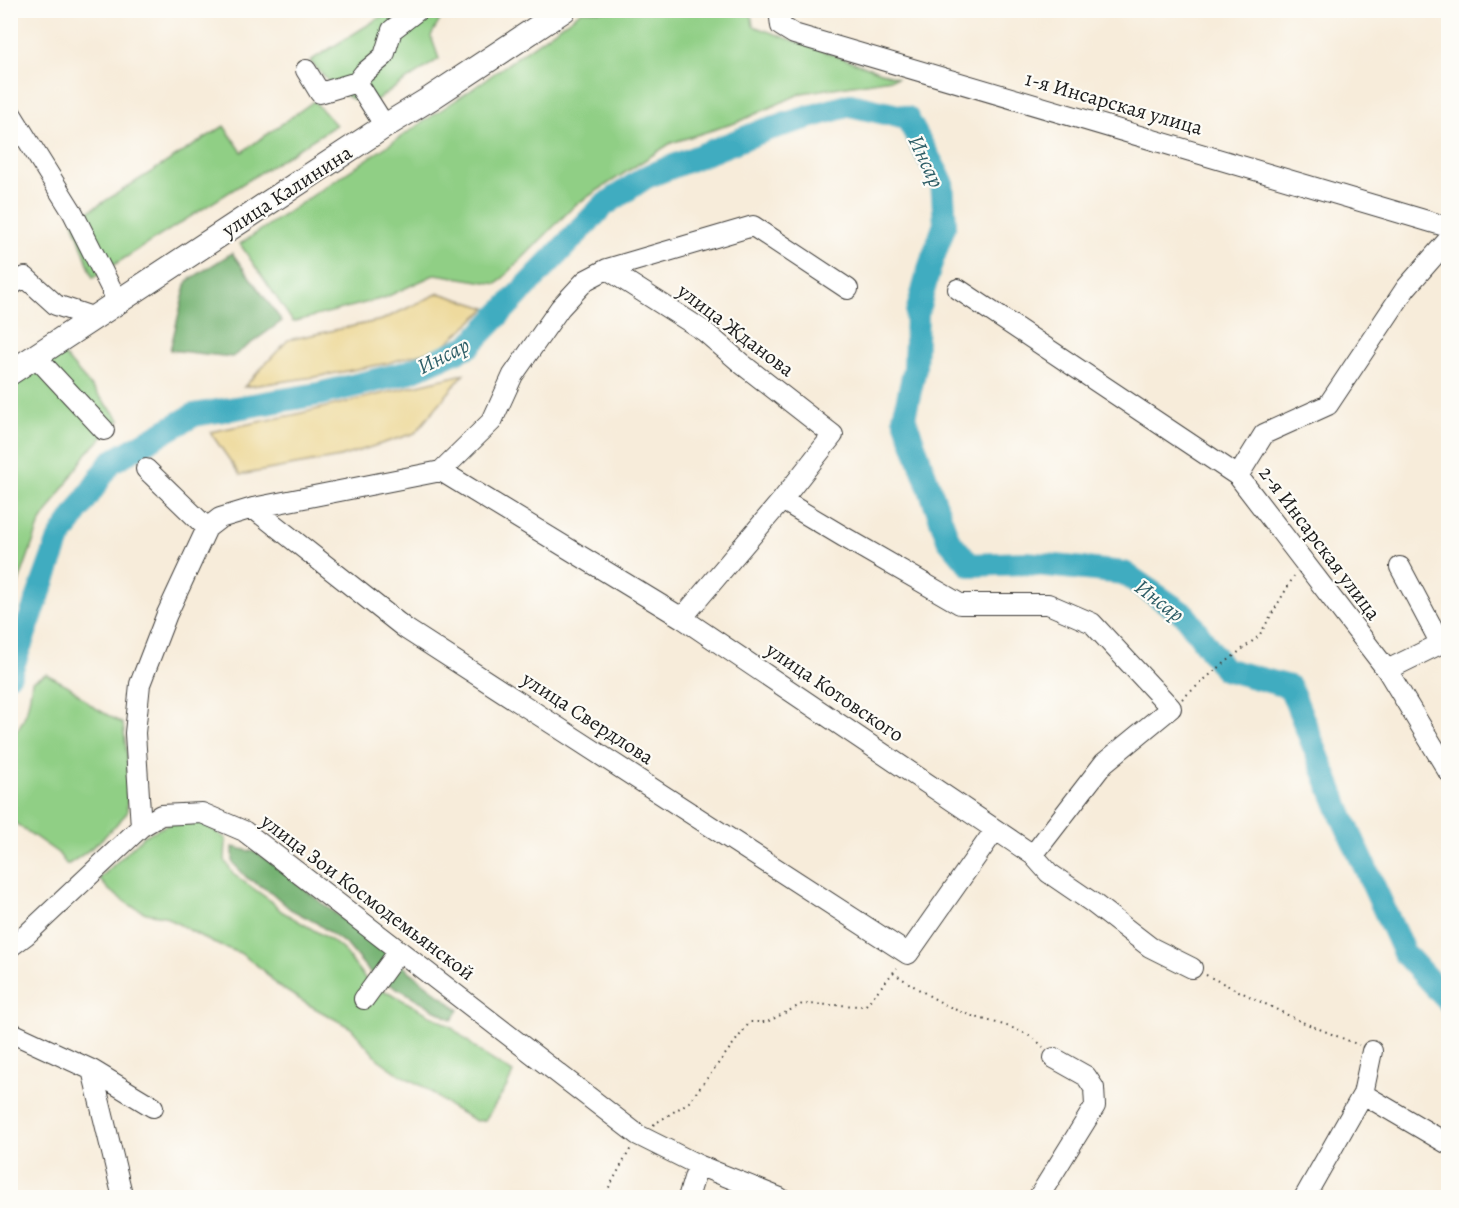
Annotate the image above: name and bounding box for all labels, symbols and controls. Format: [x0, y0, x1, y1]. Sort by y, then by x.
street label: 1-я Инсарская улица [1022, 64, 1206, 142]
water label: Инсар [901, 130, 951, 193]
street label: улица Калинина [216, 138, 358, 244]
street label: улица Жданова [671, 276, 800, 383]
water label: Инсар [412, 330, 475, 382]
street label: 2-я Инсарская улица [1253, 460, 1387, 626]
water label: Инсар [1128, 572, 1190, 629]
street label: улица Котовского [760, 635, 909, 749]
street label: улица Свердлова [516, 664, 660, 771]
street label: улица Зои Космодемьянской [255, 807, 481, 987]

